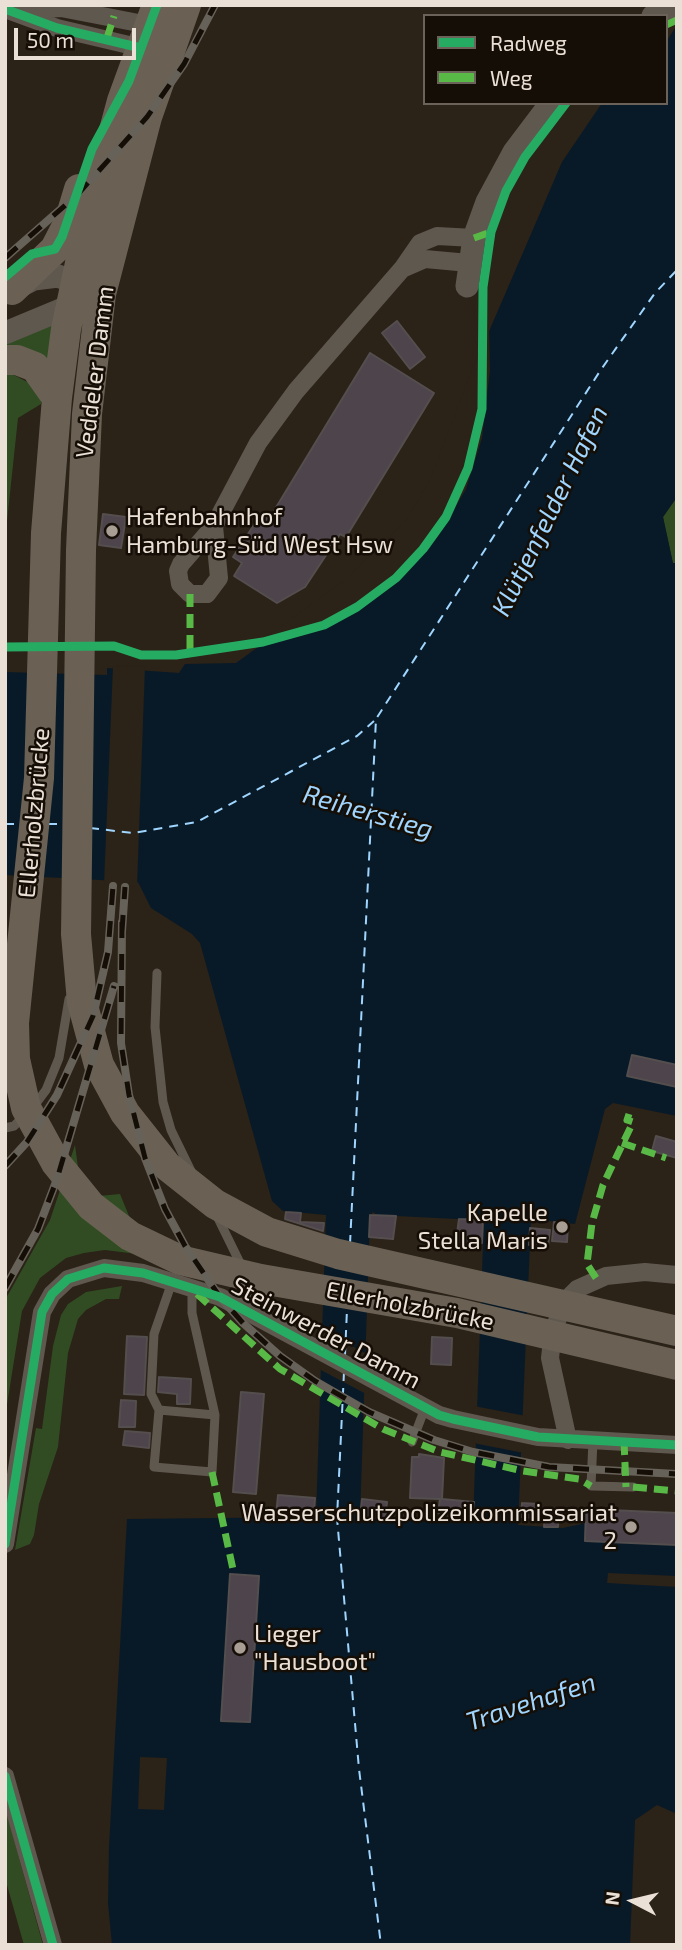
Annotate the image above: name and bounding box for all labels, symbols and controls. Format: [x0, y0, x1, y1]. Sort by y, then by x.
scale bar [18, 14, 140, 58]
legend [423, 14, 668, 105]
text: 50 m [27, 27, 74, 52]
text: Radweg [490, 30, 567, 55]
text: Weg [490, 65, 533, 90]
street label: Veddeler Damm [70, 284, 120, 460]
water label: Klütjenfelder Hafen [486, 401, 614, 621]
place label: Hafenbahnhof Hamburg-Süd West Hsw [126, 503, 393, 559]
marker: Hafenbahnhof Hamburg-Süd West Hsw [104, 523, 120, 539]
street label: Ellerholzbrücke [12, 727, 56, 899]
water label: Reiherstieg [299, 779, 437, 845]
place label: Kapelle Stella Maris [418, 1199, 548, 1255]
marker: Kapelle Stella Maris [554, 1219, 570, 1235]
street label: Steinwerder Damm [227, 1271, 425, 1395]
street label: Ellerholzbrücke [324, 1276, 496, 1336]
place label: Wasserschutzpolizeikommissariat 2 [241, 1499, 617, 1555]
marker: Wasserschutzpolizeikommissariat 2 [623, 1519, 639, 1535]
place label: Lieger "Hausboot" [254, 1620, 376, 1676]
marker: Lieger "Hausboot" [232, 1640, 248, 1656]
water label: Travehafen [462, 1666, 600, 1738]
north arrow [598, 1866, 668, 1936]
text: N [599, 1890, 624, 1907]

